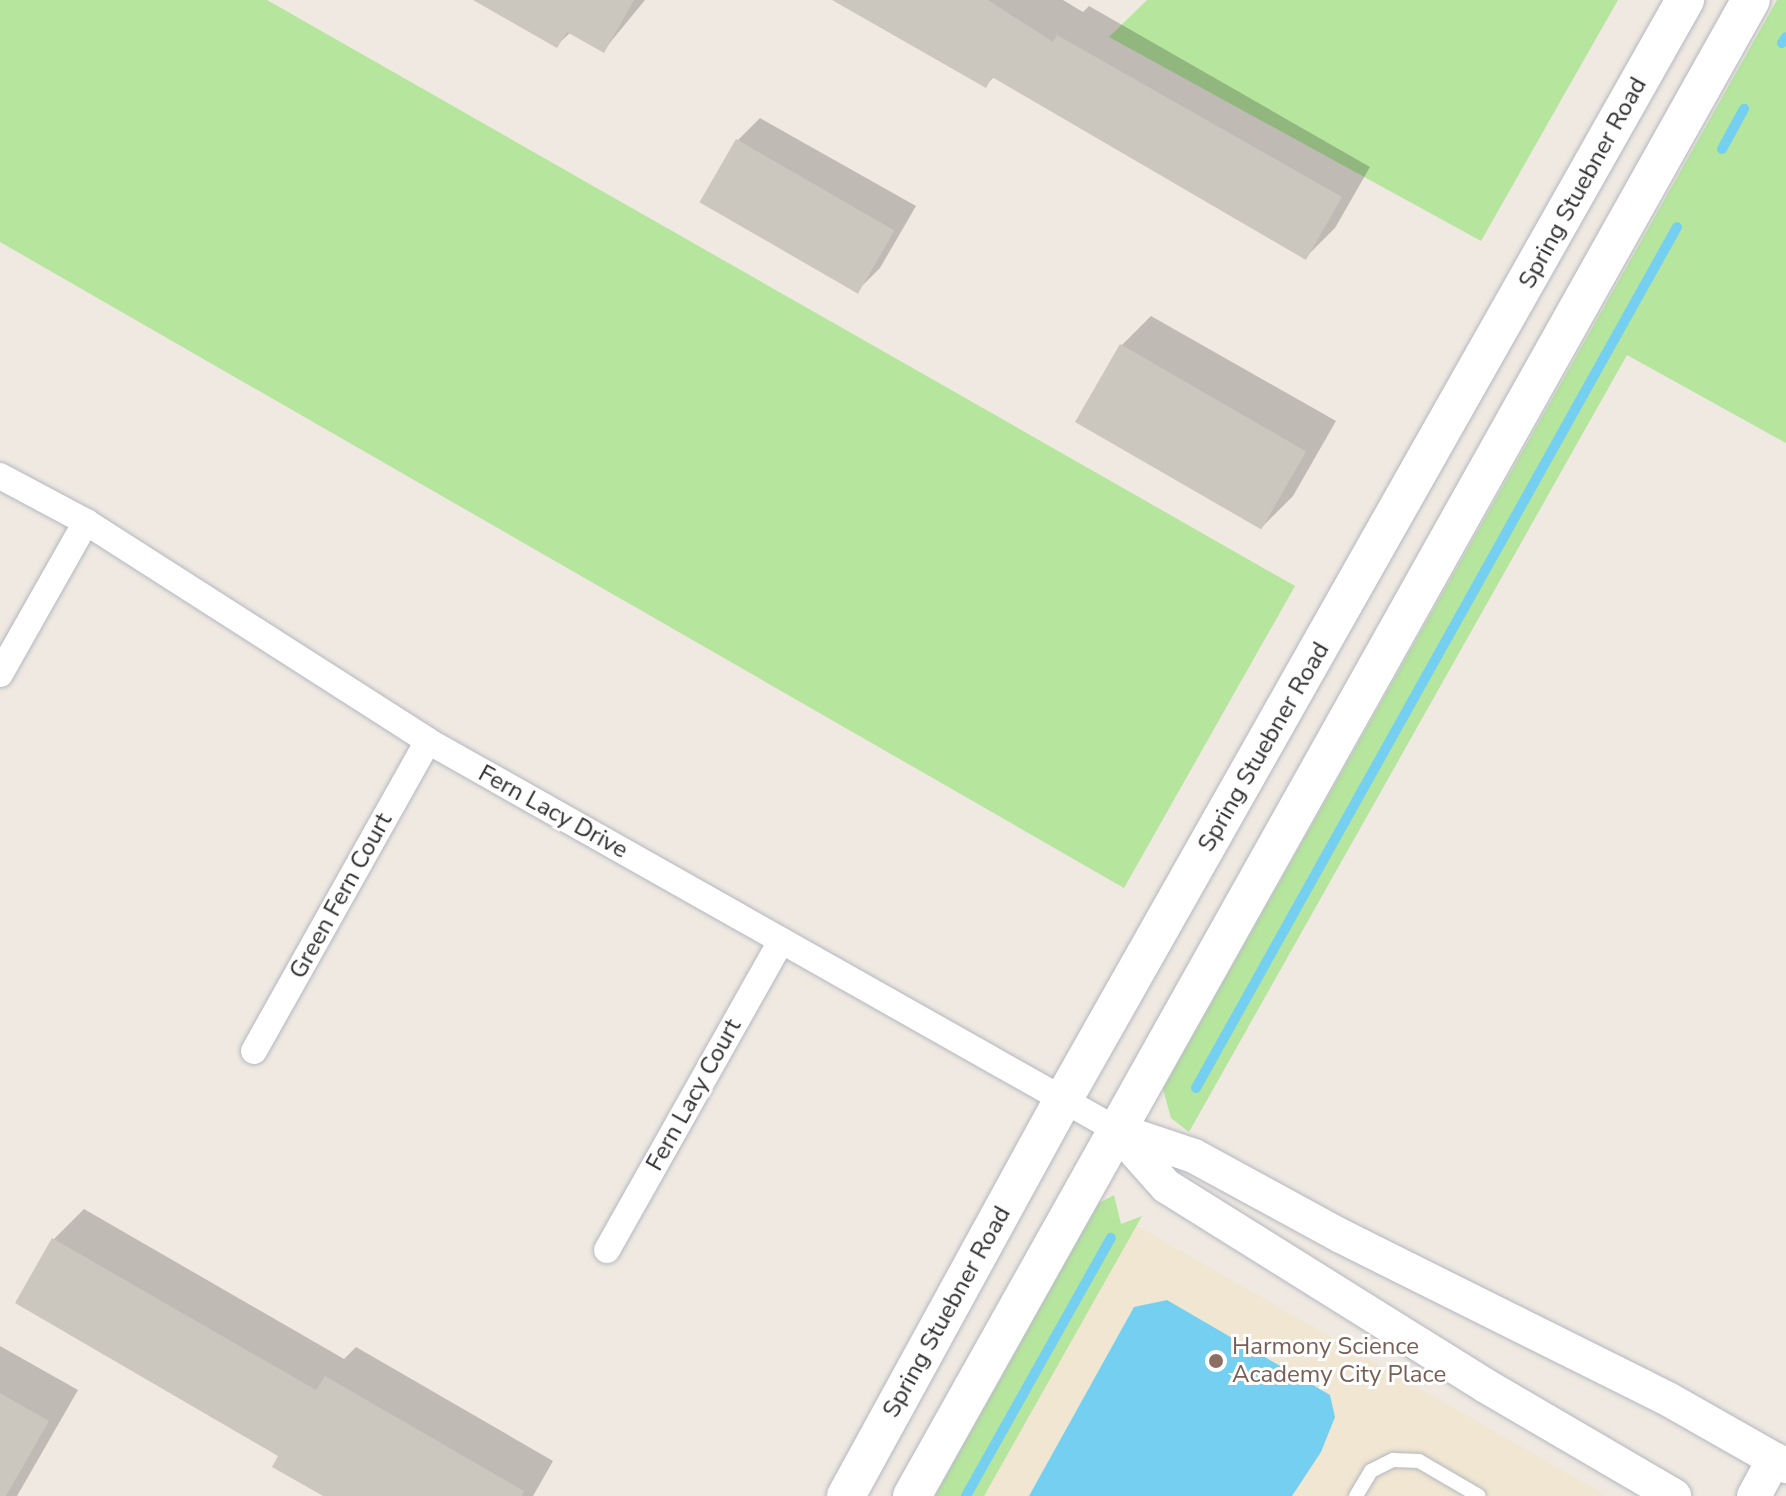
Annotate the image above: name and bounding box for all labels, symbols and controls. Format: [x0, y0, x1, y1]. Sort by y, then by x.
street label: Spring Stuebner Road [1513, 72, 1653, 294]
street label: Spring Stuebner Road [1192, 637, 1336, 857]
street label: Fern Lacy Drive [473, 759, 633, 865]
street label: Green Fern Court [284, 808, 398, 984]
street label: Fern Lacy Court [640, 1014, 748, 1176]
street label: Spring Stuebner Road [877, 1201, 1017, 1423]
place label: Harmony Science Academy City Place [1232, 1333, 1446, 1389]
marker: Harmony Science Academy City Place [1207, 1352, 1225, 1370]

